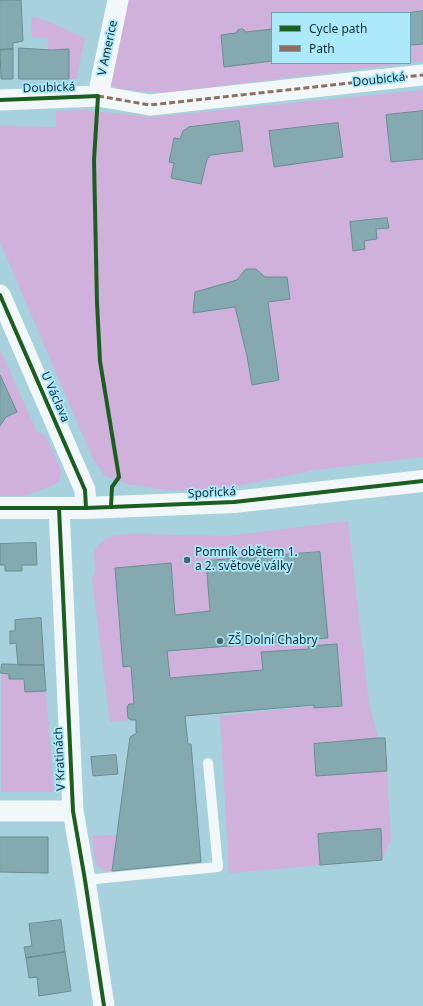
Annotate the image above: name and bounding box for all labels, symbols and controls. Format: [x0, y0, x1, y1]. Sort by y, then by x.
legend [271, 12, 411, 64]
street label: V Americe [95, 19, 121, 77]
text: Cycle path [309, 20, 367, 37]
text: Path [309, 40, 335, 57]
street label: Doubická [352, 70, 406, 90]
street label: Doubická [22, 80, 76, 96]
street label: U Václava [37, 369, 73, 425]
street label: Spořická [188, 485, 236, 501]
place label: Pomník obětem 1. a 2. světové války [195, 546, 298, 574]
marker: Pomník obětem 1. a 2. světové války [182, 555, 192, 565]
place label: ZŠ Dolní Chabry [228, 634, 318, 648]
marker: ZŠ Dolní Chabry [215, 636, 225, 646]
street label: V Kratinách [51, 727, 69, 791]

